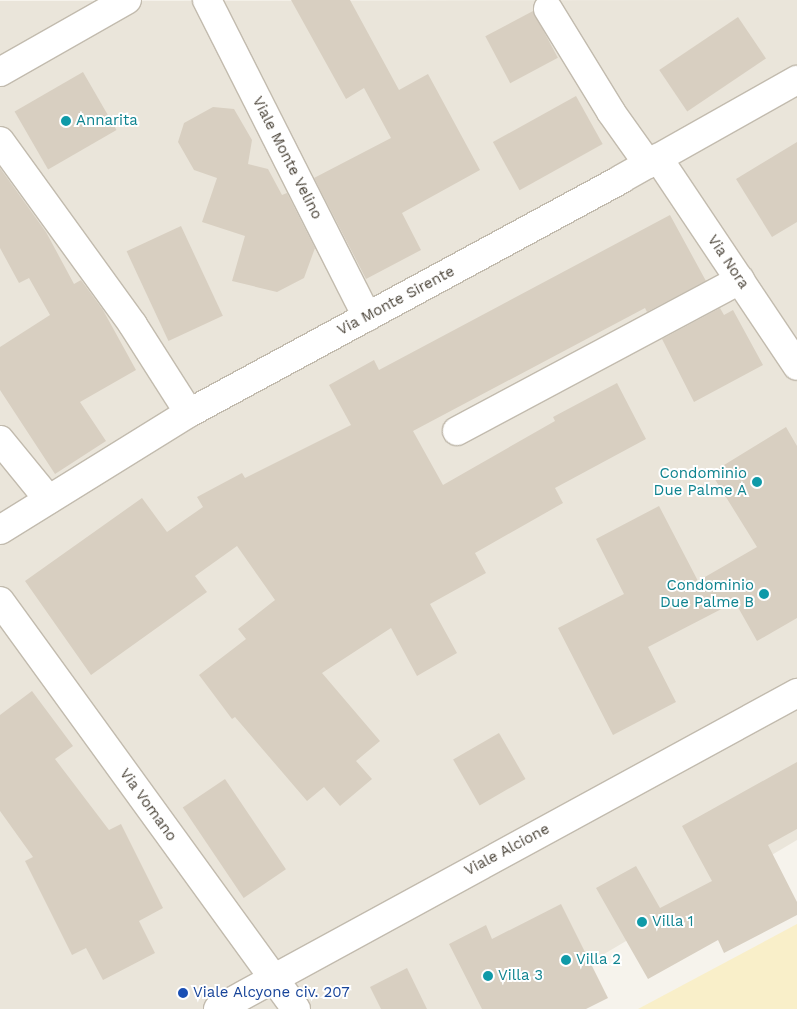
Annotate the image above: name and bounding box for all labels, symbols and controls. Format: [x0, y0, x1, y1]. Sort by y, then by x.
street label: Viale Monte Velino [248, 93, 326, 223]
place label: Annarita [76, 112, 138, 130]
marker: Annarita [60, 115, 72, 127]
street label: Via Nora [703, 231, 753, 293]
street label: Via Monte Sirente [334, 262, 458, 340]
place label: Condominio Due Palme A [653, 464, 747, 499]
marker: Condominio Due Palme A [751, 476, 763, 488]
place label: Condominio Due Palme B [660, 576, 754, 611]
marker: Condominio Due Palme B [758, 588, 770, 600]
street label: Via Vomano [115, 765, 181, 845]
street label: Viale Alcione [461, 820, 553, 880]
place label: Villa 1 [652, 913, 694, 931]
marker: Villa 1 [636, 916, 648, 928]
place label: Villa 2 [576, 951, 621, 969]
marker: Villa 2 [560, 954, 572, 966]
place label: Villa 3 [498, 967, 543, 985]
marker: Villa 3 [482, 970, 494, 982]
place label: Viale Alcyone civ. 207 [193, 984, 350, 1002]
marker: Viale Alcyone civ. 207 [177, 987, 189, 999]

